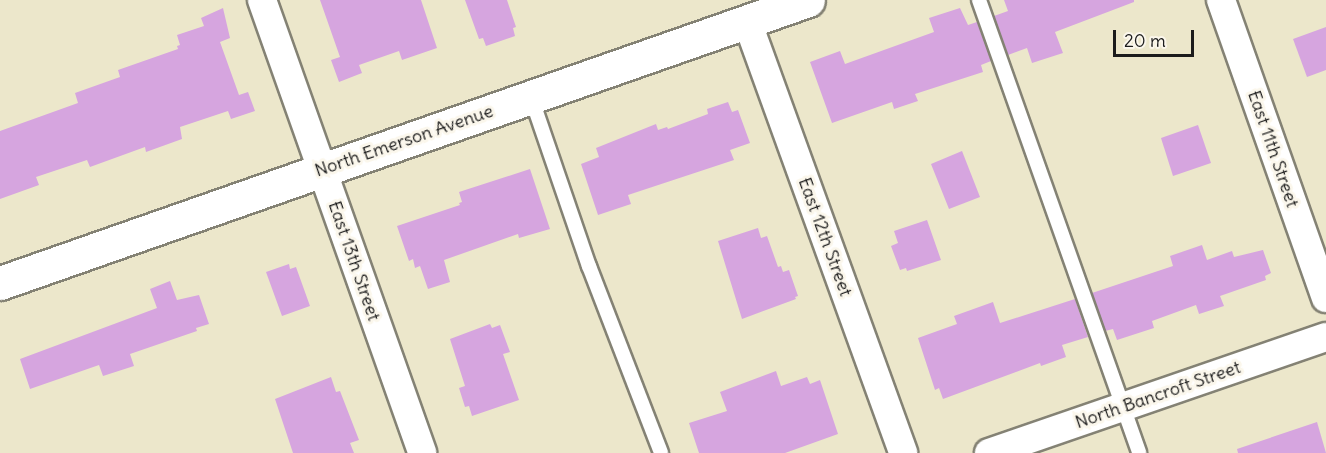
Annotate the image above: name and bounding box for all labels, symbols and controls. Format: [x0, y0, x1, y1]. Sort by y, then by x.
scale bar [1116, 18, 1197, 56]
text: 20 m [1124, 29, 1166, 52]
street label: East 11th Street [1243, 88, 1303, 210]
street label: North Emerson Avenue [312, 100, 496, 182]
street label: East 12th Street [793, 175, 857, 299]
street label: East 13th Street [323, 198, 385, 324]
street label: North Bancroft Street [1072, 357, 1244, 433]

